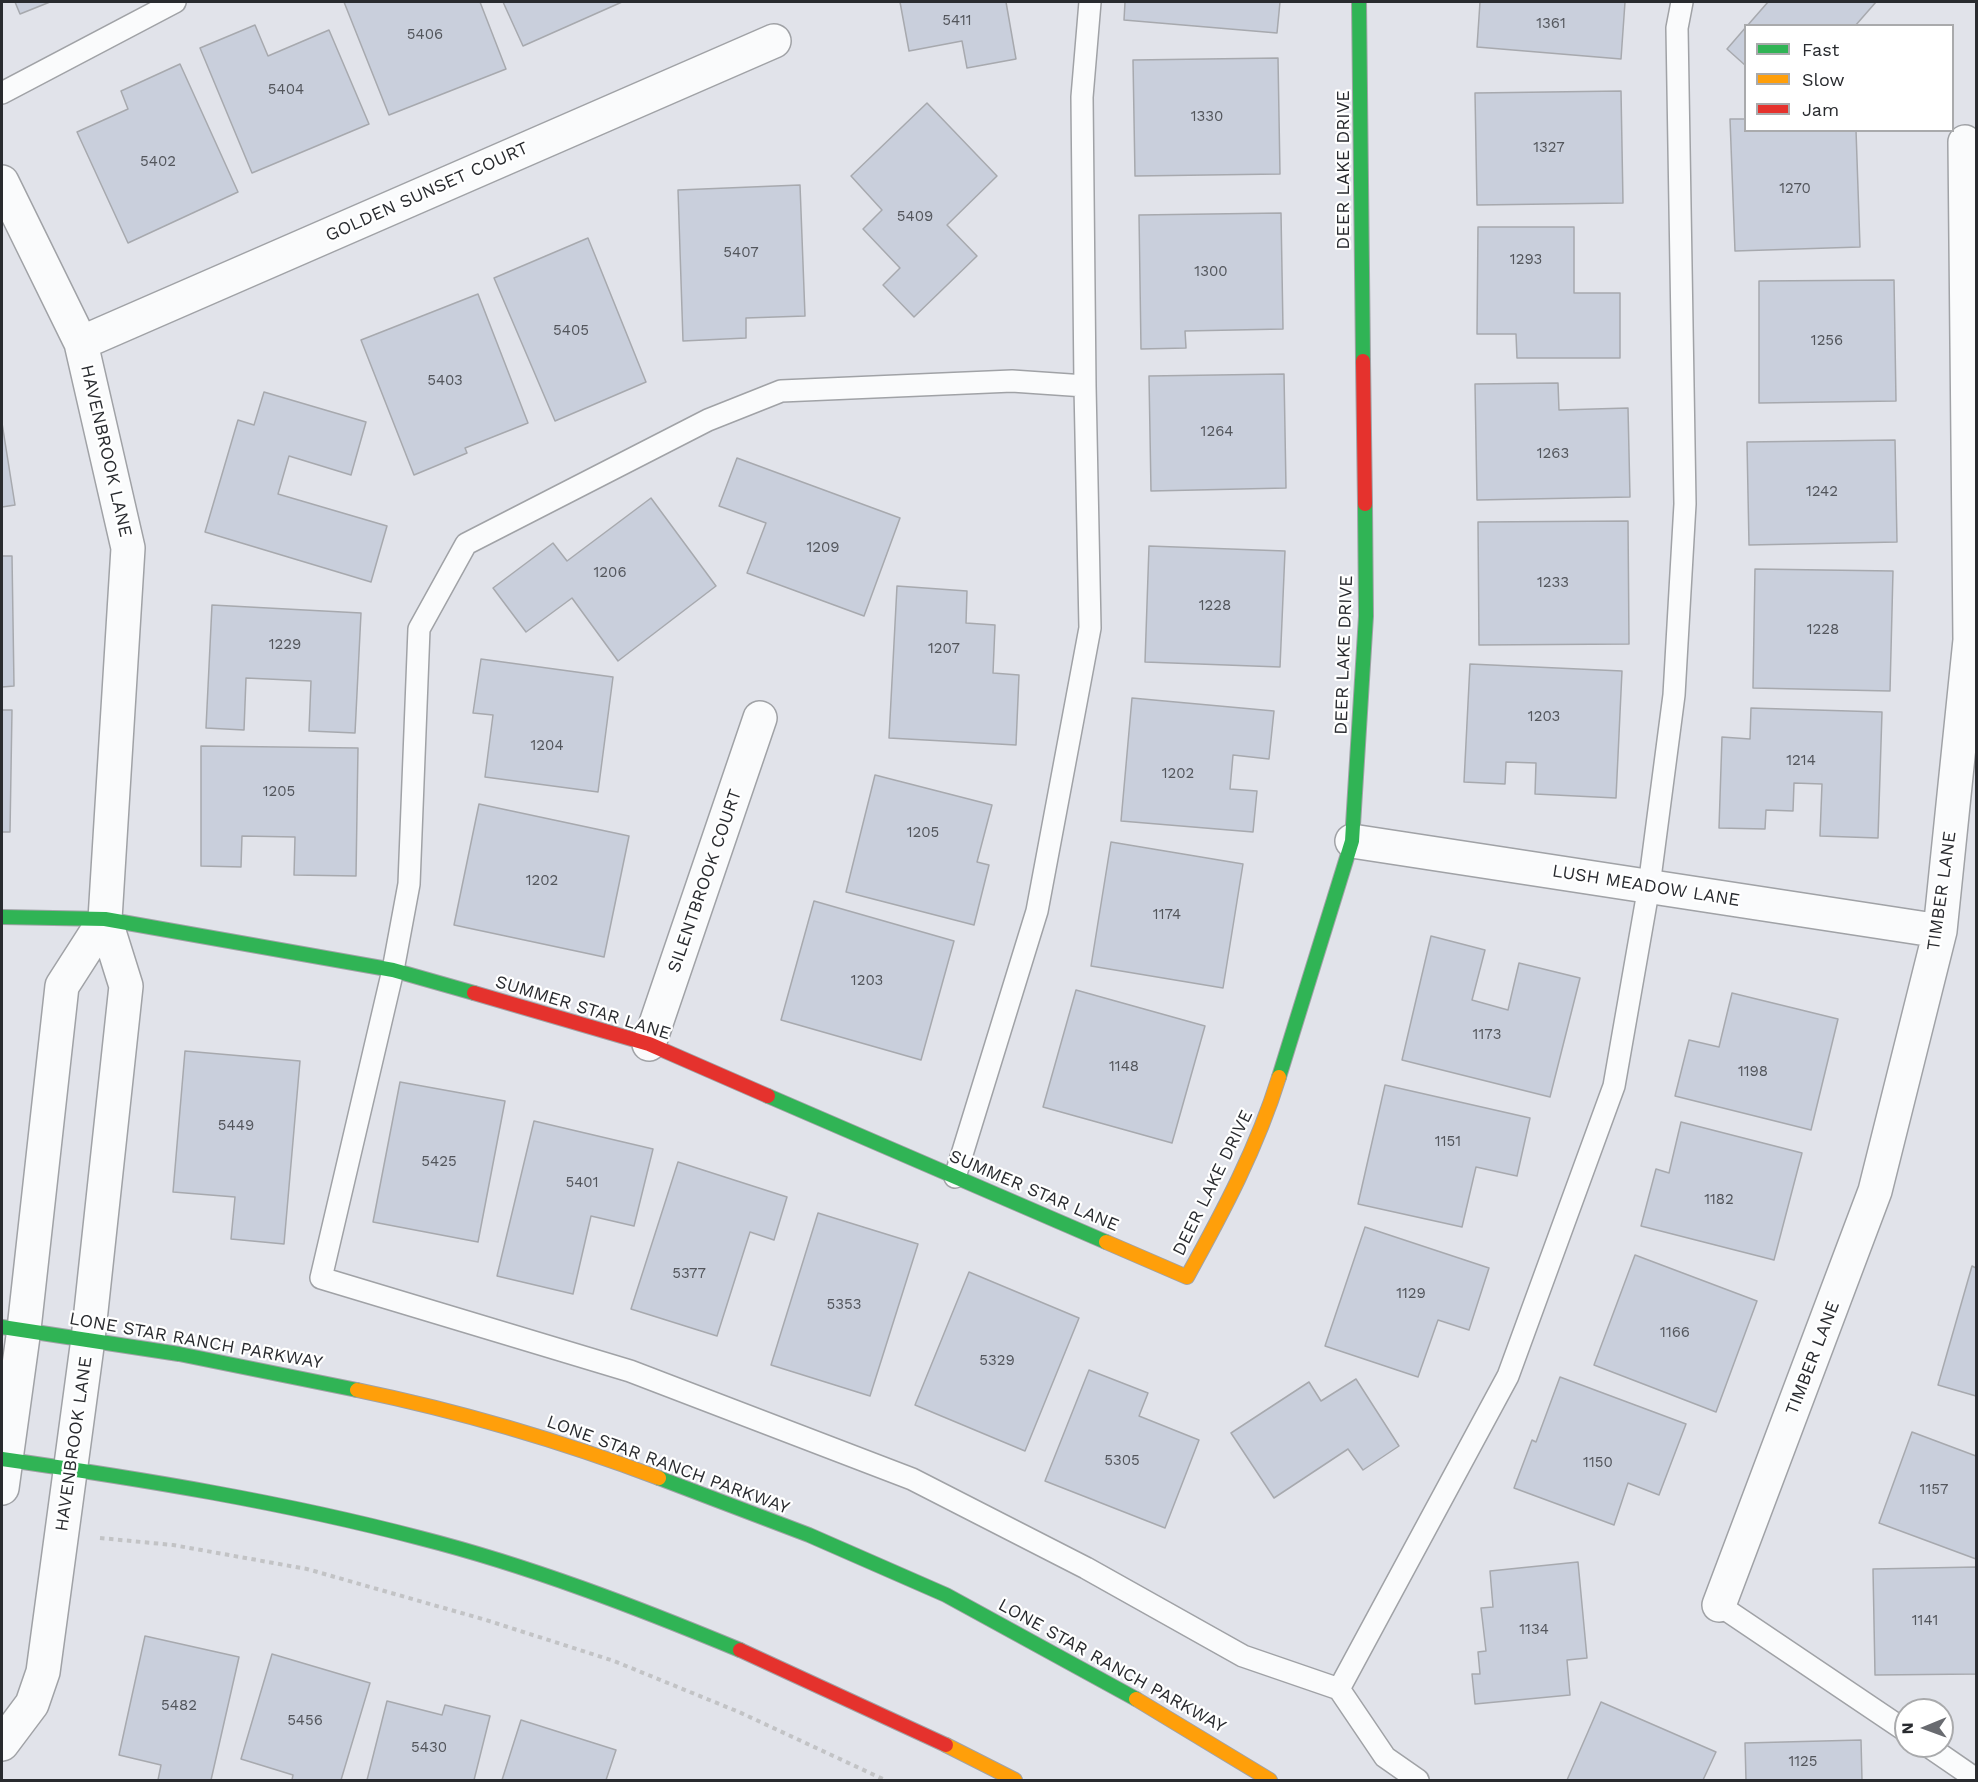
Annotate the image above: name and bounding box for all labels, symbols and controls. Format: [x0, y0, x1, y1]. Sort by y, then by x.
house number: 5411 [942, 12, 972, 30]
house number: 1361 [1536, 15, 1566, 33]
legend [1744, 24, 1954, 132]
house number: 5406 [407, 26, 443, 44]
text: Fast [1802, 39, 1839, 60]
text: Slow [1802, 69, 1845, 90]
house number: 5404 [268, 81, 304, 99]
street label: DEER LAKE DRIVE [1333, 90, 1355, 250]
text: Jam [1802, 99, 1839, 120]
house number: 1330 [1191, 108, 1223, 126]
street label: GOLDEN SUNSET COURT [322, 137, 532, 247]
house number: 1327 [1533, 139, 1565, 157]
house number: 5402 [140, 153, 176, 171]
house number: 1270 [1779, 180, 1811, 198]
house number: 5409 [897, 208, 933, 226]
house number: 5407 [723, 244, 759, 262]
house number: 1293 [1510, 251, 1542, 269]
house number: 1300 [1194, 263, 1228, 281]
house number: 5405 [553, 322, 589, 340]
house number: 1256 [1811, 332, 1843, 350]
street label: HAVENBROOK LANE [76, 363, 136, 539]
house number: 5403 [427, 372, 463, 390]
house number: 1264 [1201, 423, 1233, 441]
house number: 1263 [1537, 445, 1569, 463]
house number: 1242 [1806, 483, 1838, 501]
house number: 1209 [806, 539, 840, 557]
house number: 1206 [593, 564, 627, 582]
house number: 1233 [1537, 574, 1569, 592]
street label: DEER LAKE DRIVE [1330, 575, 1358, 735]
house number: 1228 [1199, 597, 1231, 615]
house number: 1228 [1807, 621, 1839, 639]
house number: 1229 [269, 636, 301, 654]
house number: 1207 [928, 640, 960, 658]
house number: 1203 [1528, 708, 1560, 726]
house number: 1204 [530, 737, 564, 755]
house number: 1214 [1786, 752, 1816, 770]
house number: 1202 [1162, 765, 1194, 783]
house number: 1205 [263, 783, 295, 801]
street label: SILENTBROOK COURT [663, 786, 747, 976]
house number: 1205 [907, 824, 939, 842]
street label: TIMBER LANE [1923, 830, 1961, 952]
street label: LUSH MEADOW LANE [1551, 860, 1741, 912]
house number: 1202 [526, 872, 558, 890]
house number: 1174 [1153, 906, 1181, 924]
street label: SUMMER STAR LANE [493, 971, 673, 1045]
house number: 1203 [851, 972, 883, 990]
house number: 1173 [1473, 1026, 1501, 1044]
house number: 1148 [1109, 1058, 1139, 1076]
house number: 1198 [1738, 1063, 1768, 1081]
street label: DEER LAKE DRIVE [1168, 1107, 1258, 1259]
house number: 5449 [218, 1117, 254, 1135]
house number: 1151 [1435, 1133, 1461, 1151]
street label: SUMMER STAR LANE [946, 1145, 1122, 1237]
house number: 5425 [421, 1153, 457, 1171]
house number: 5401 [565, 1174, 599, 1192]
house number: 1182 [1704, 1191, 1734, 1209]
house number: 5377 [672, 1265, 706, 1283]
house number: 1129 [1396, 1285, 1426, 1303]
house number: 5353 [827, 1296, 861, 1314]
street label: TIMBER LANE [1781, 1298, 1845, 1418]
street label: LONE STAR RANCH PARKWAY [68, 1308, 324, 1374]
house number: 1166 [1660, 1324, 1690, 1342]
house number: 5329 [979, 1352, 1015, 1370]
street label: HAVENBROOK LANE [51, 1355, 97, 1533]
street label: LONE STAR RANCH PARKWAY [544, 1411, 792, 1519]
house number: 5305 [1104, 1452, 1140, 1470]
house number: 1150 [1583, 1454, 1613, 1472]
house number: 1157 [1920, 1481, 1948, 1499]
street label: LONE STAR RANCH PARKWAY [994, 1594, 1230, 1738]
house number: 1141 [1912, 1612, 1938, 1630]
house number: 1134 [1519, 1621, 1549, 1639]
house number: 5482 [161, 1697, 197, 1715]
north arrow [1894, 1698, 1954, 1758]
house number: 5456 [287, 1712, 323, 1730]
text: N [1898, 1722, 1917, 1734]
house number: 5430 [411, 1739, 447, 1757]
house number: 1125 [1788, 1753, 1818, 1771]

